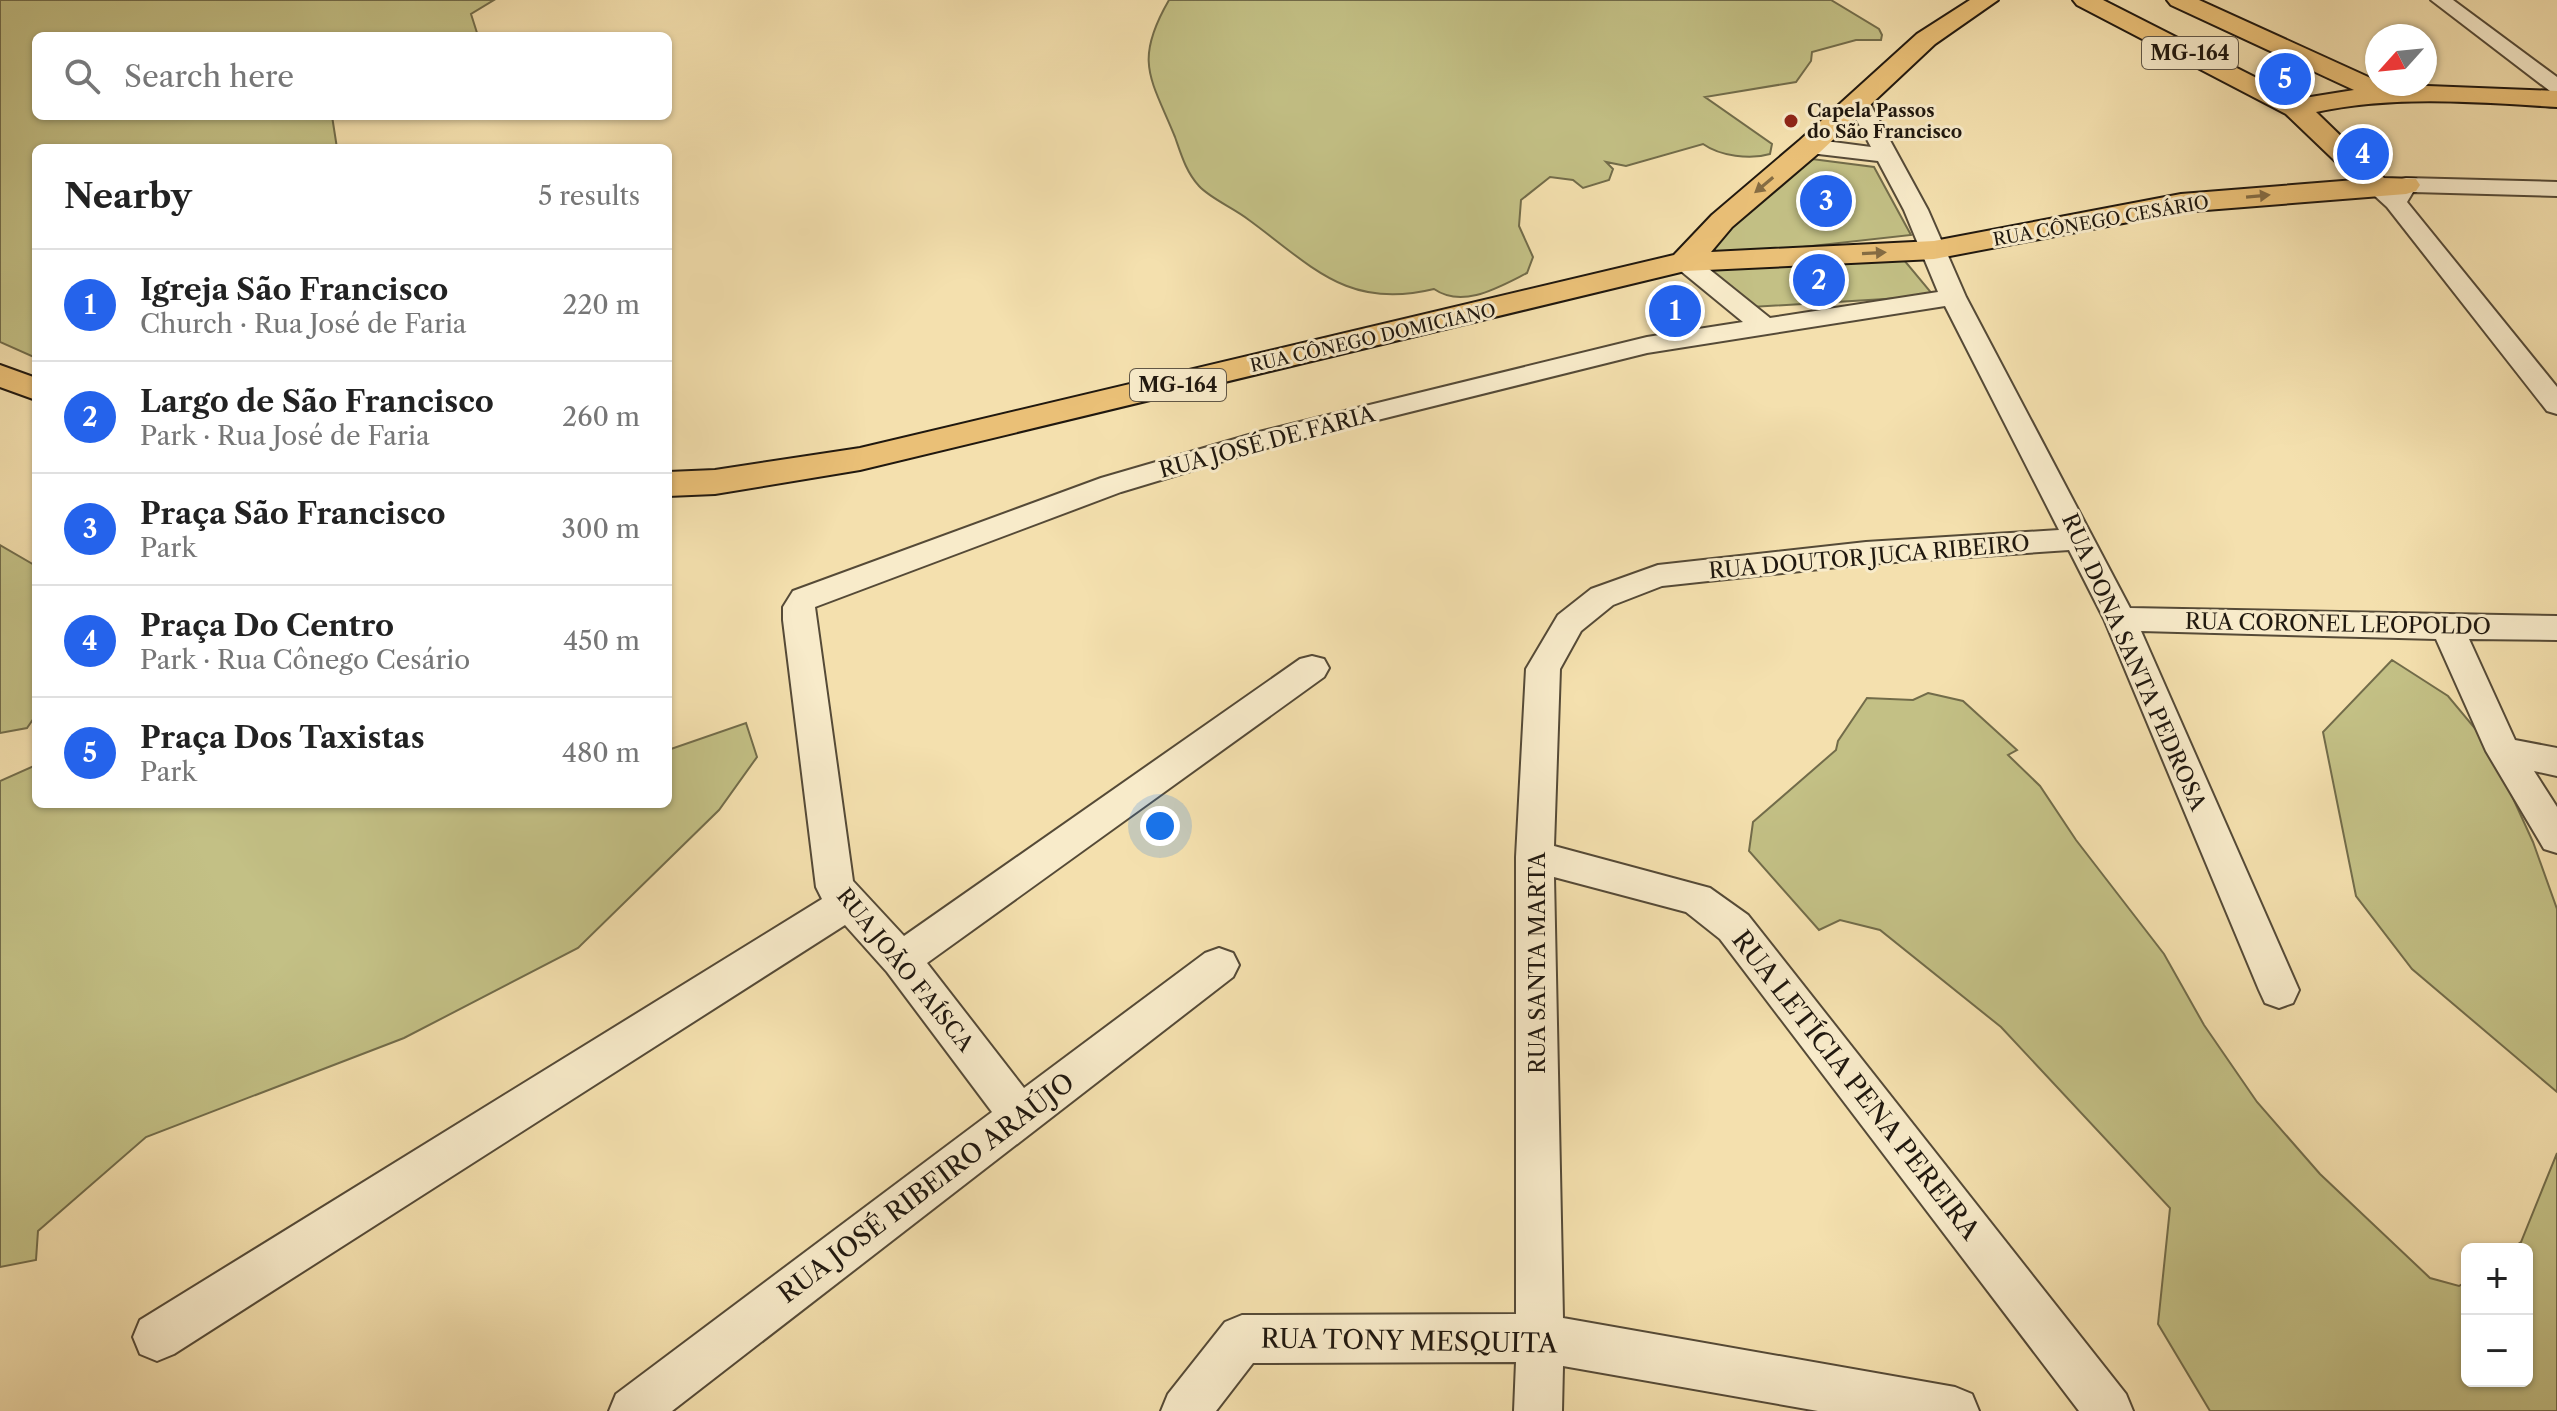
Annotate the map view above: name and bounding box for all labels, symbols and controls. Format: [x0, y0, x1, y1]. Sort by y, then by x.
north arrow [2365, 24, 2437, 96]
search box [32, 32, 672, 120]
road number: MG-164 [2142, 37, 2238, 69]
pin: 5 [2259, 49, 2311, 109]
icon: search [60, 54, 104, 98]
text: Search here [124, 58, 294, 95]
place label: Capela Passos do São Francisco [1807, 100, 1962, 143]
marker: Capela Passos do São Francisco [1782, 112, 1800, 130]
pin: 4 [2337, 124, 2389, 184]
pin: 3 [1800, 171, 1852, 231]
text: Nearby [64, 175, 192, 217]
one-way arrow [1755, 176, 1775, 193]
text: 5 results [538, 180, 640, 212]
street label: RUA CÔNEGO CESÁRIO [1991, 190, 2211, 251]
one-way arrow [2246, 190, 2271, 203]
one-way arrow [1862, 246, 1887, 259]
pin: 2 [1793, 250, 1845, 310]
text: Igreja São Francisco [140, 271, 448, 308]
pin: 1 [1649, 281, 1701, 341]
text: 1 [84, 289, 96, 321]
text: 220 m [562, 289, 640, 321]
street label: RUA CÔNEGO DOMICIANO [1248, 298, 1498, 377]
text: Church · Rua José de Faria [140, 308, 467, 340]
road number: MG-164 [1130, 369, 1226, 401]
text: Largo de São Francisco [140, 383, 494, 420]
street label: RUA JOSÉ DE FARIA [1156, 399, 1379, 484]
text: 2 [82, 401, 98, 433]
text: 260 m [562, 401, 640, 433]
text: Park · Rua José de Faria [140, 420, 430, 452]
text: Praça São Francisco [140, 495, 446, 532]
street label: RUA DONA SANTA PEDROSA [2056, 509, 2212, 815]
text: 3 [83, 513, 97, 545]
text: 300 m [562, 513, 640, 545]
street label: RUA DOUTOR JUCA RIBEIRO [1707, 530, 2031, 584]
text: Park [140, 532, 197, 564]
text: Praça Do Centro [140, 607, 394, 644]
street label: RUA CORONEL LEOPOLDO [2185, 608, 2491, 640]
text: 4 [82, 625, 98, 657]
text: 450 m [563, 625, 640, 657]
text: Park · Rua Cônego Cesário [140, 644, 470, 676]
text: Praça Dos Taxistas [140, 719, 425, 756]
text: 5 [83, 737, 97, 769]
text: 480 m [562, 737, 640, 769]
text: Park [140, 756, 197, 788]
your location [1140, 806, 1180, 846]
street label: RUA SANTA MARTA [1524, 851, 1551, 1074]
street label: RUA JOÃO FAÍSCA [831, 882, 980, 1058]
street label: RUA LETÍCIA PENA PEREIRA [1725, 924, 1987, 1247]
street label: RUA JOSÉ RIBEIRO ARAÚJO [772, 1066, 1080, 1310]
map controls [2461, 1243, 2533, 1387]
button: + [2461, 1243, 2533, 1315]
button: − [2461, 1315, 2533, 1387]
street label: RUA TONY MESQUITA [1260, 1322, 1558, 1360]

